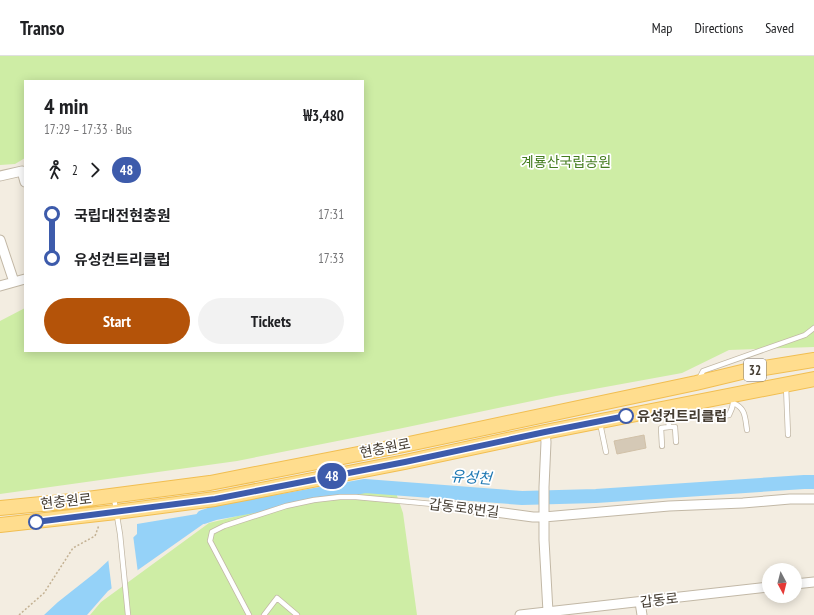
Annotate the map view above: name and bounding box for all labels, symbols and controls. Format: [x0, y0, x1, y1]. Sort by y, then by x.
text: Transo [20, 16, 64, 40]
text: Map [652, 19, 672, 37]
text: Directions [694, 19, 743, 37]
text: Saved [765, 19, 794, 37]
text: 4 min [44, 92, 88, 120]
text: ₩3,480 [303, 106, 344, 125]
text: 17:29 – 17:33 · Bus [44, 121, 132, 138]
park label: 계룡산국립공원 [521, 153, 611, 171]
icon: walk [44, 159, 66, 181]
icon: forward [84, 159, 106, 181]
text: 48 [120, 161, 133, 179]
text: 2 [72, 162, 78, 179]
text: 국립대전현충원 [74, 206, 171, 225]
text: 17:31 [318, 206, 344, 223]
text: 유성컨트리클럽 [74, 250, 171, 269]
text: 17:33 [318, 250, 344, 267]
button: Start [44, 298, 190, 344]
button: Tickets [198, 298, 344, 344]
road number: 32 [744, 359, 766, 381]
place label: 유성컨트리클럽 [637, 407, 727, 425]
marker: 유성컨트리클럽 [618, 408, 634, 424]
street label: 현충원로 [358, 434, 412, 462]
line badge: 48 [314, 463, 350, 489]
water label: 유성천 [450, 466, 495, 488]
text: 48 [325, 467, 339, 485]
street label: 현충원로 [39, 489, 93, 513]
street label: 갑동로8번길 [428, 495, 500, 521]
unlabelled marker [28, 514, 44, 530]
north arrow [762, 563, 802, 603]
map controls [762, 563, 802, 603]
street label: 갑동로 [639, 589, 679, 611]

